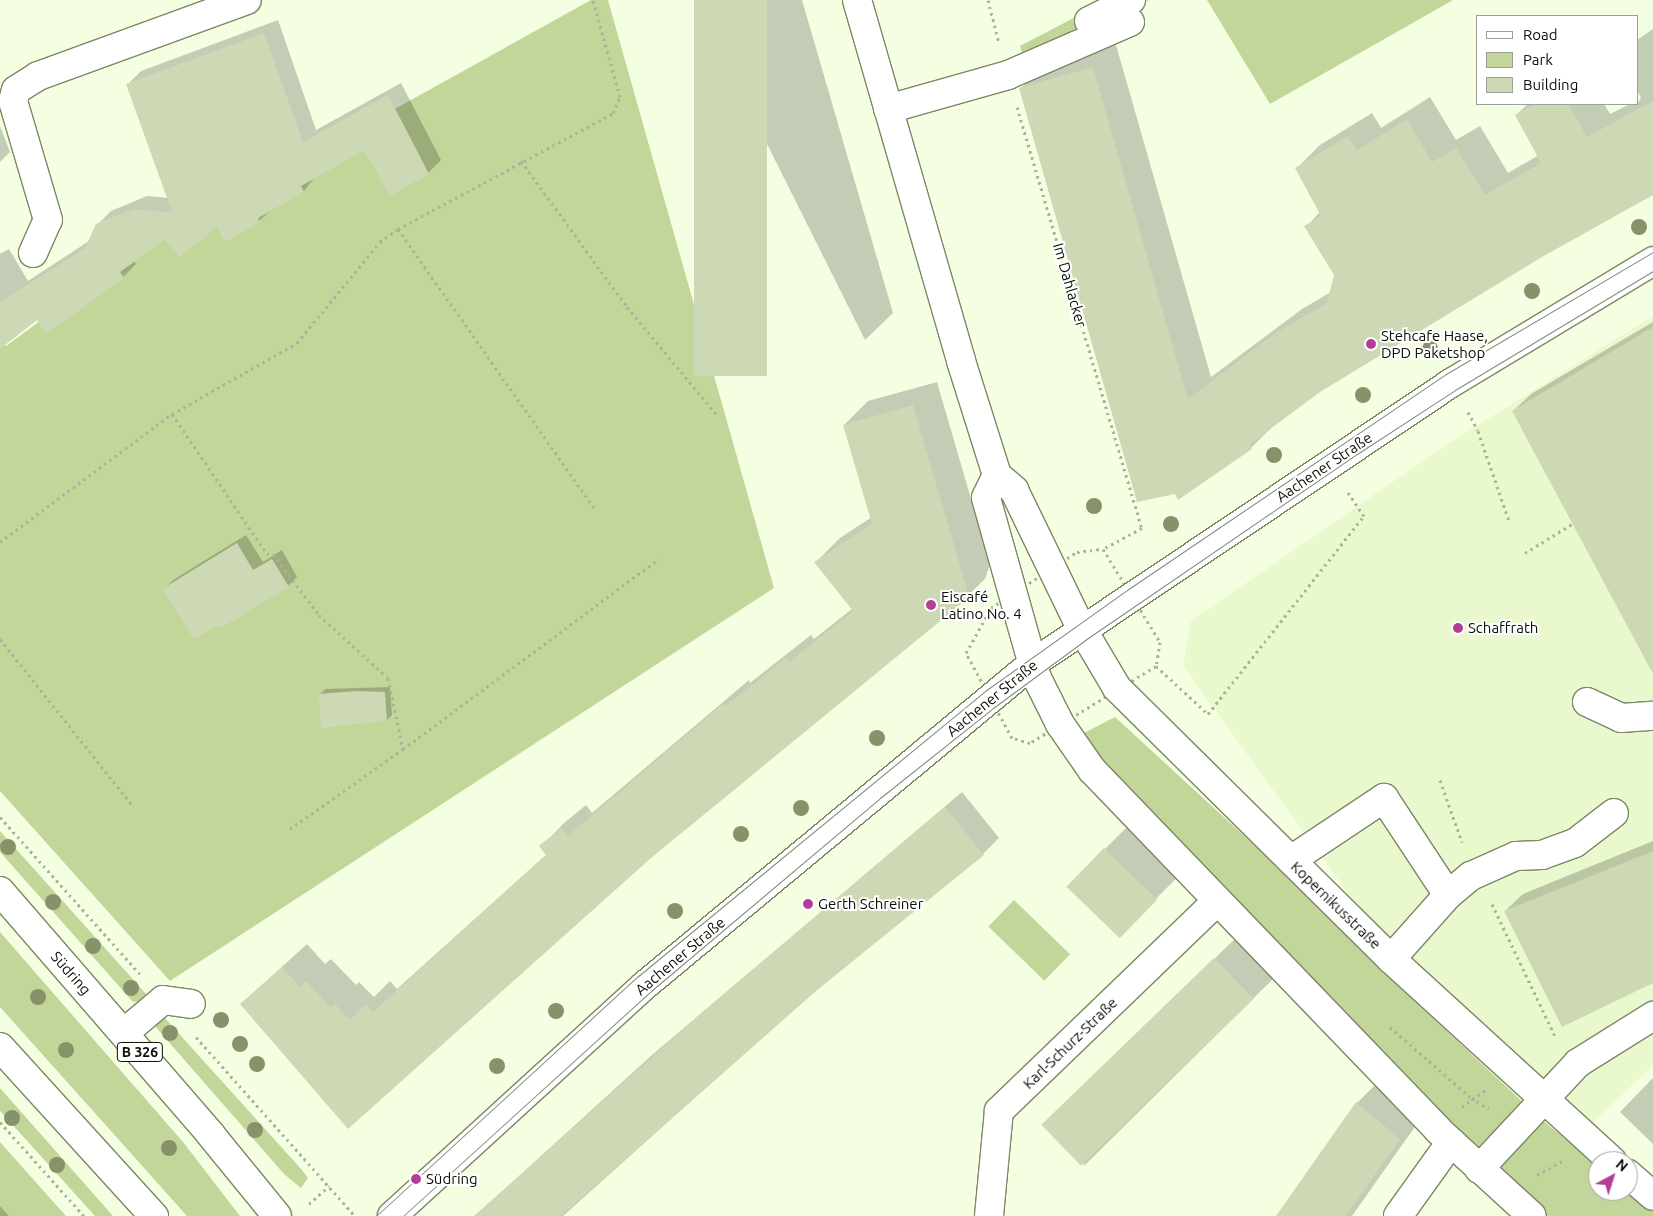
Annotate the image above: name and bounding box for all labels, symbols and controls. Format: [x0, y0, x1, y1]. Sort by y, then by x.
legend [1476, 15, 1638, 105]
text: Road [1523, 26, 1558, 43]
text: Park [1523, 51, 1553, 68]
text: Building [1523, 76, 1578, 93]
street label: Im Dahlacker [1049, 241, 1091, 329]
place label: Stehcafe Haase, DPD Paketshop [1381, 326, 1488, 361]
marker: Stehcafe Haase, DPD Paketshop [1365, 338, 1377, 350]
street label: Aachener Straße [1273, 428, 1375, 506]
place label: Eiscafé Latino No. 4 [941, 587, 1022, 622]
marker: Eiscafé Latino No. 4 [925, 599, 937, 611]
place label: Schaffrath [1468, 619, 1538, 637]
marker: Schaffrath [1452, 622, 1464, 634]
street label: Aachener Straße [943, 656, 1041, 740]
street label: Kopernikusstraße [1287, 857, 1385, 953]
place label: Gerth Schreiner [818, 895, 923, 913]
marker: Gerth Schreiner [802, 898, 814, 910]
street label: Aachener Straße [631, 913, 729, 999]
street label: Südring [47, 948, 95, 998]
street label: Karl-Schurz-Straße [1019, 993, 1121, 1093]
road number: B 326 [116, 1040, 164, 1064]
north arrow [1588, 1151, 1638, 1201]
text: N [1613, 1156, 1631, 1175]
place label: Südring [426, 1170, 478, 1188]
marker: Südring [410, 1173, 422, 1185]

